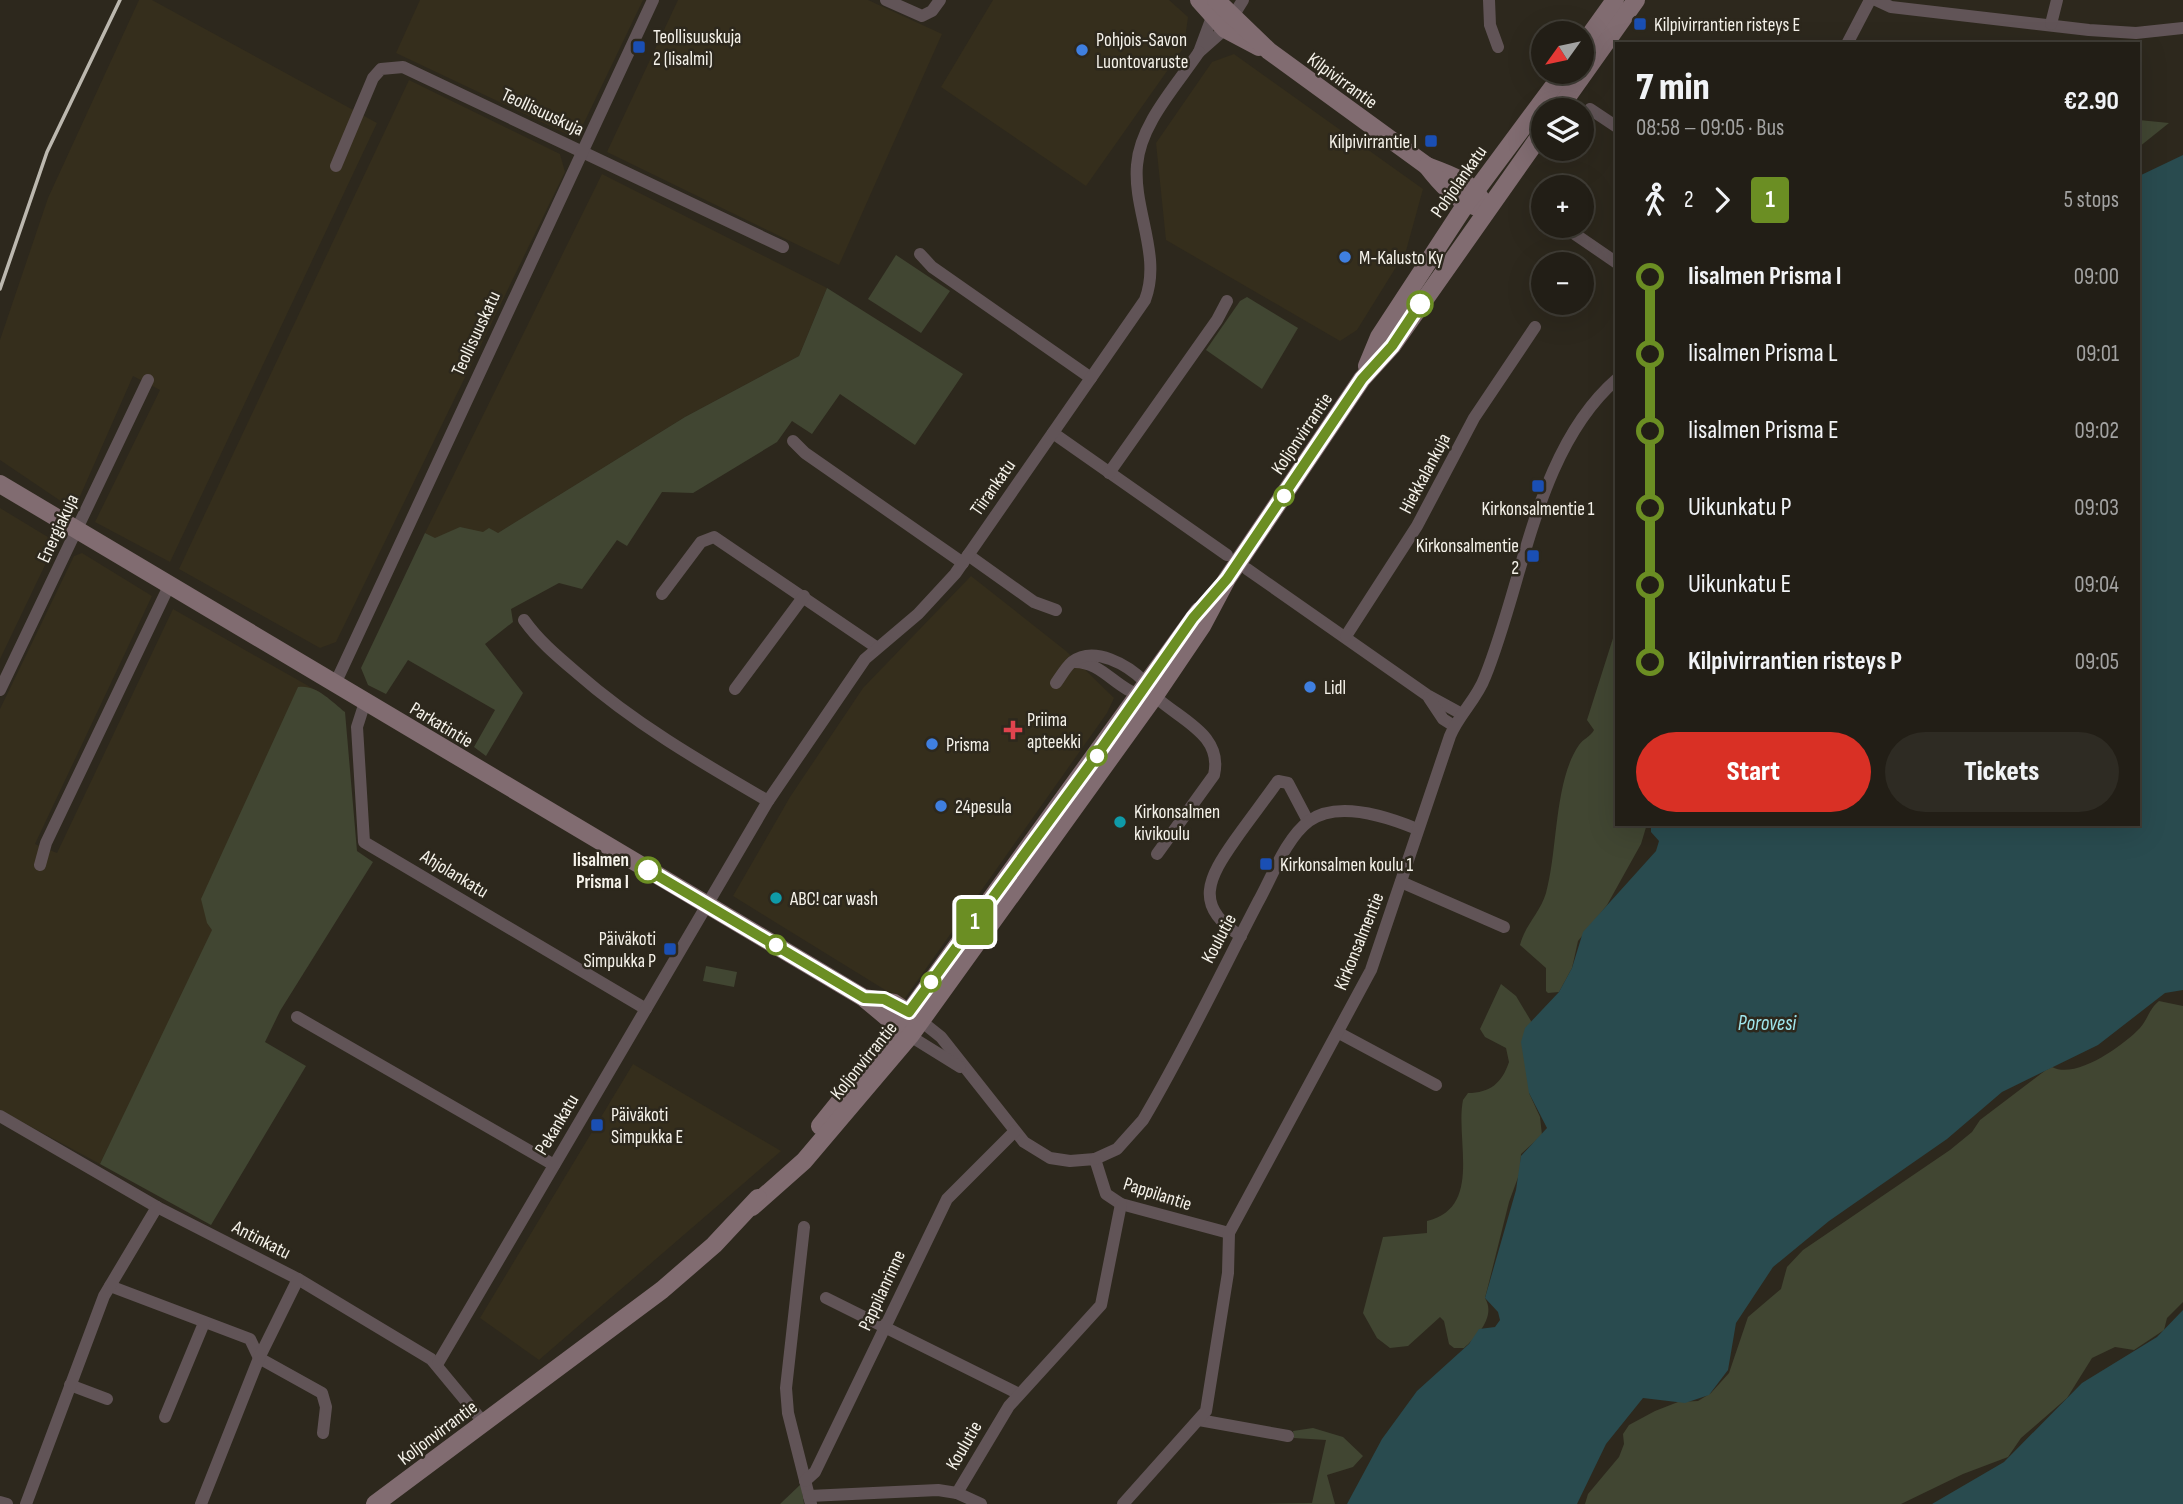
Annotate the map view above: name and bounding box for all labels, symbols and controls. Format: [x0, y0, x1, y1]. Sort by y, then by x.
place label: Kilpivirrantien risteys E [1654, 14, 1800, 37]
marker: Kilpivirrantien risteys E [1632, 16, 1648, 32]
north arrow [1531, 21, 1594, 84]
map controls [1531, 21, 1594, 315]
place label: Teollisuuskuja 2 (Iisalmi) [653, 26, 741, 71]
place label: Pohjois-Savon Luontovaruste [1096, 29, 1188, 74]
marker: Teollisuuskuja 2 (Iisalmi) [631, 39, 647, 55]
marker: Pohjois-Savon Luontovaruste [1074, 42, 1090, 58]
street label: Kilpivirrantie [1303, 48, 1382, 114]
text: 7 min [1636, 65, 1710, 110]
street label: Teollisuuskuja [497, 83, 587, 141]
text: €2.90 [2064, 86, 2119, 117]
button: layers [1531, 98, 1594, 161]
text: 08:58 – 09:05 · Bus [1636, 114, 1784, 142]
place label: Kilpivirrantie I [1329, 131, 1417, 154]
marker: Kilpivirrantie I [1423, 133, 1439, 149]
street label: Pohjolankatu [1426, 141, 1492, 222]
button: + [1531, 175, 1594, 238]
icon: walk [1636, 181, 1674, 219]
icon: forward [1703, 181, 1741, 219]
text: 1 [1765, 185, 1775, 214]
text: 2 [1684, 186, 1693, 214]
text: 5 stops [2064, 186, 2119, 214]
place label: M-Kalusto Ky [1359, 247, 1444, 270]
marker: M-Kalusto Ky [1337, 249, 1353, 265]
button: − [1531, 252, 1594, 315]
text: Iisalmen Prisma I [1688, 261, 1842, 292]
text: 09:00 [2074, 263, 2119, 291]
street label: Teollisuuskatu [447, 288, 506, 380]
unlabelled marker [1407, 291, 1433, 317]
text: Iisalmen Prisma L [1688, 338, 1838, 369]
text: 09:01 [2076, 340, 2119, 368]
street label: Koljonvirrantie [1267, 389, 1338, 479]
text: Iisalmen Prisma E [1688, 415, 1839, 446]
text: 09:02 [2074, 417, 2119, 445]
street label: Hiekkalankuja [1395, 430, 1456, 518]
street label: Tiirankatu [966, 455, 1021, 521]
marker: Kirkonsalmentie 1 [1530, 478, 1546, 494]
unlabelled marker [1274, 486, 1294, 506]
street label: Energiakuja [33, 491, 84, 567]
text: Uikunkatu P [1688, 492, 1791, 523]
text: 09:03 [2074, 494, 2119, 522]
place label: Kirkonsalmentie 1 [1482, 498, 1595, 521]
place label: Kirkonsalmentie 2 [1416, 535, 1519, 580]
marker: Kirkonsalmentie 2 [1525, 548, 1541, 564]
text: Uikunkatu E [1688, 569, 1791, 600]
text: 09:04 [2074, 571, 2119, 599]
text: Kilpivirrantien risteys P [1688, 646, 1902, 677]
text: 09:05 [2075, 648, 2119, 676]
place label: Lidl [1324, 677, 1346, 700]
marker: Lidl [1302, 679, 1318, 695]
street label: Parkatintie [405, 697, 477, 753]
place label: Priima apteekki [1027, 709, 1081, 754]
marker: Priima apteekki [1005, 722, 1021, 738]
button: Start [1636, 732, 1871, 812]
button: Tickets [1885, 732, 2119, 812]
place label: Prisma [946, 734, 989, 757]
marker: Prisma [924, 736, 940, 752]
unlabelled marker [1087, 746, 1107, 766]
place label: 24pesula [955, 796, 1012, 819]
marker: 24pesula [933, 798, 949, 814]
place label: Kirkonsalmen kivikoulu [1134, 801, 1220, 846]
marker: Kirkonsalmen kivikoulu [1112, 814, 1128, 830]
street label: Ahjolankatu [415, 845, 492, 903]
place label: Iisalmen Prisma I [573, 849, 629, 894]
place label: Kirkonsalmen koulu 1 [1280, 854, 1413, 877]
marker: Kirkonsalmen koulu 1 [1258, 856, 1274, 872]
marker: Iisalmen Prisma I [635, 857, 661, 883]
place label: ABC! car wash [789, 888, 878, 911]
street label: Kirkonsalmentie [1329, 889, 1389, 994]
marker: ABC! car wash [768, 890, 784, 906]
line badge: 1 [952, 899, 998, 945]
text: 1 [970, 907, 980, 936]
street label: Koulutie [1197, 910, 1242, 967]
place label: Päiväkoti Simpukka P [583, 928, 656, 973]
unlabelled marker [766, 935, 786, 955]
marker: Päiväkoti Simpukka P [662, 941, 678, 957]
unlabelled marker [921, 972, 941, 992]
water label: Porovesi [1738, 1011, 1797, 1036]
street label: Koljonvirrantie [826, 1017, 903, 1105]
street label: Pekankatu [530, 1090, 584, 1159]
place label: Päiväkoti Simpukka E [611, 1104, 683, 1149]
marker: Päiväkoti Simpukka E [589, 1117, 605, 1133]
street label: Pappilantie [1120, 1173, 1195, 1216]
street label: Antinkatu [227, 1215, 294, 1265]
street label: Pappilanrinne [854, 1247, 911, 1335]
street label: Koljonvirrantie [394, 1396, 482, 1471]
street label: Koulutie [941, 1417, 987, 1474]

